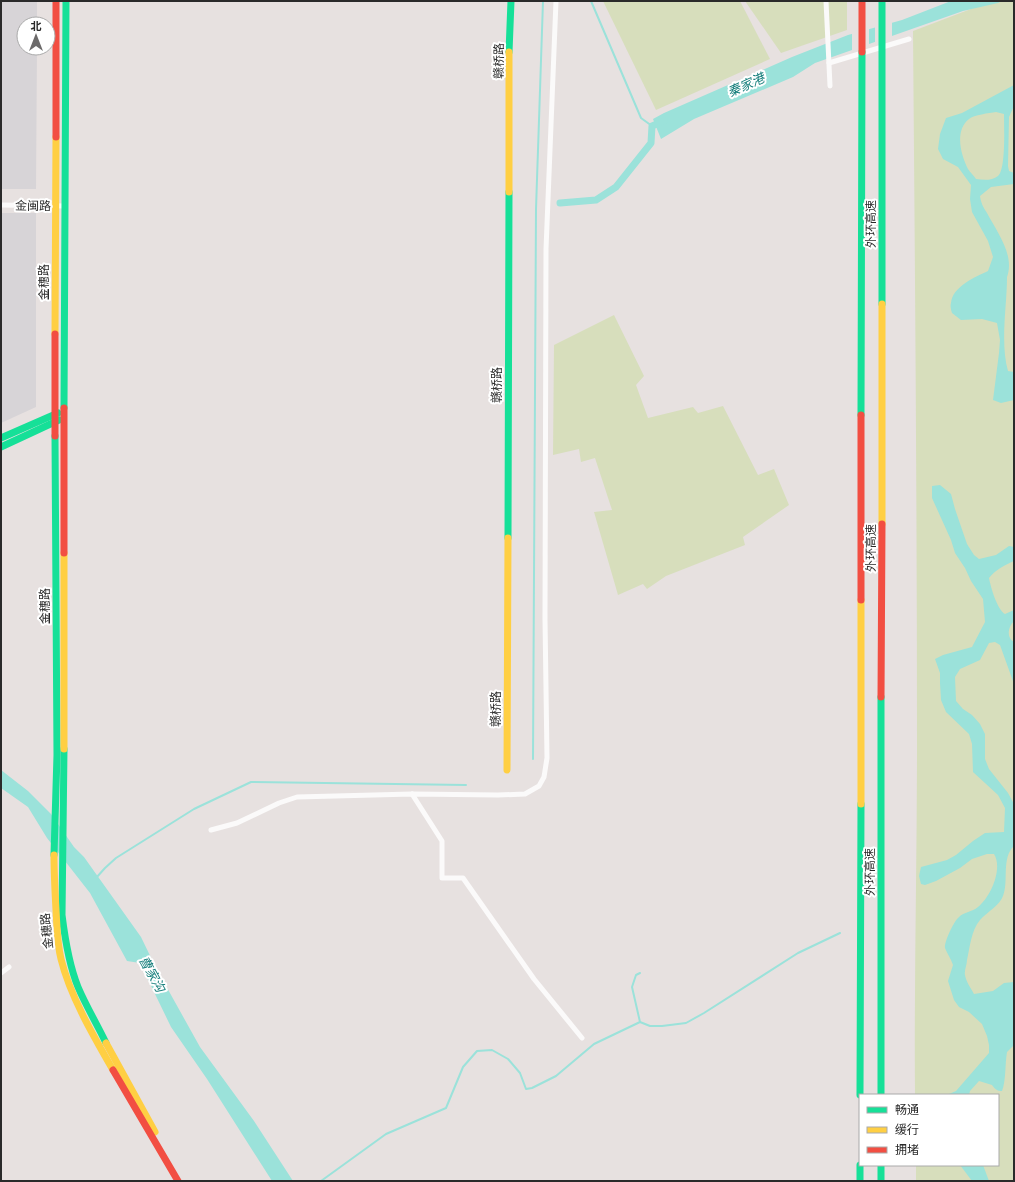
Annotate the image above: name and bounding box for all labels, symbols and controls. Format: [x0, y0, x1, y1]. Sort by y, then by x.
north arrow [16, 16, 56, 56]
text: 北 [31, 20, 42, 33]
street label: 赣桥路 [492, 43, 506, 79]
water label: 秦家港 [725, 69, 769, 100]
street label: 金闽路 [15, 199, 51, 213]
street label: 外环高速 [864, 200, 878, 248]
street label: 金穗路 [37, 264, 51, 300]
street label: 赣桥路 [490, 367, 504, 403]
street label: 外环高速 [864, 524, 878, 572]
street label: 金穗路 [38, 588, 52, 624]
street label: 赣桥路 [489, 691, 503, 727]
street label: 外环高速 [863, 848, 877, 896]
street label: 金穗路 [38, 912, 56, 950]
water label: 曹家沟 [136, 953, 169, 996]
legend [859, 1094, 999, 1166]
text: 畅通 [895, 1103, 919, 1117]
text: 缓行 [895, 1123, 919, 1137]
text: 拥堵 [895, 1143, 919, 1157]

